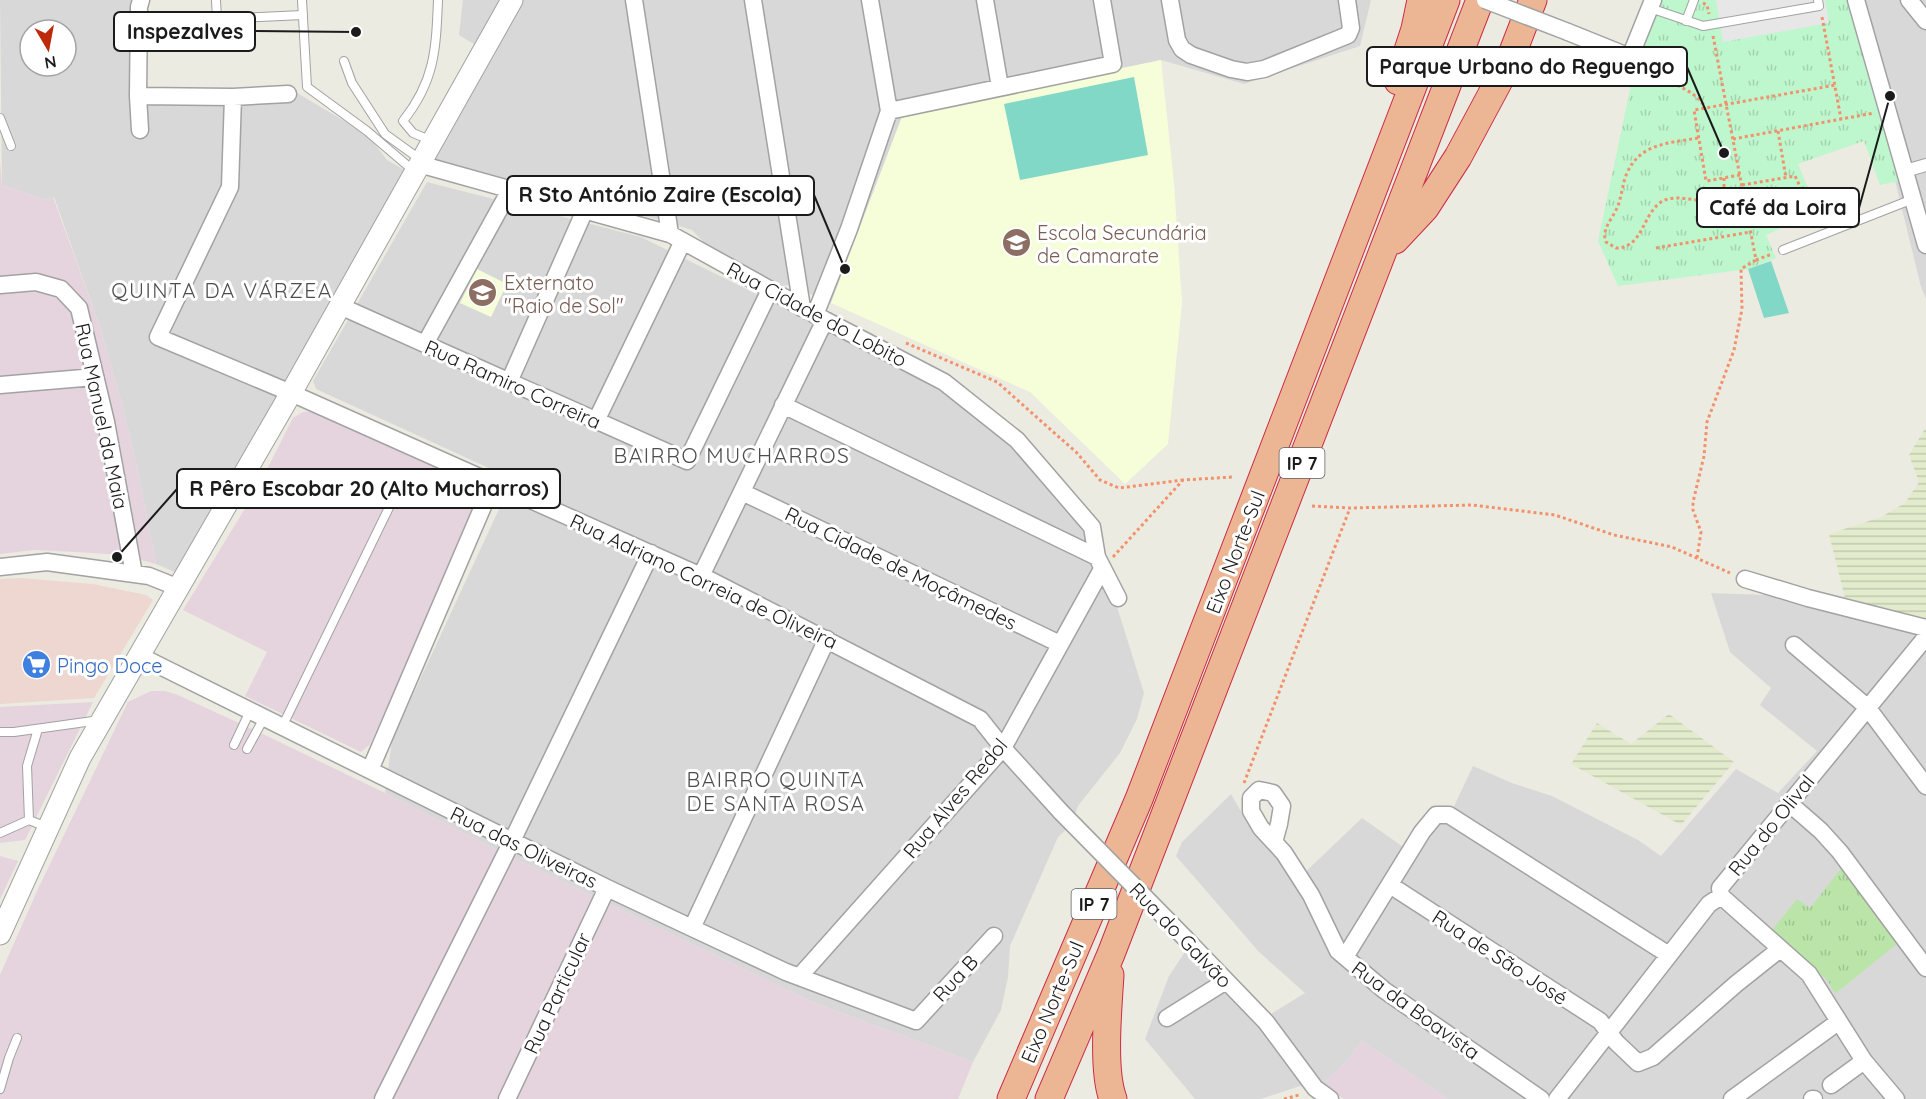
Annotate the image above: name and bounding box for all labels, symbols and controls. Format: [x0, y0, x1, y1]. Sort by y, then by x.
callout: Inspezalves [114, 12, 255, 51]
north arrow [18, 18, 78, 78]
text: Inspezalves [127, 18, 243, 44]
callout: Parque Urbano do Reguengo [1367, 47, 1687, 86]
text: N [43, 52, 58, 74]
text: Parque Urbano do Reguengo [1379, 53, 1675, 79]
callout: R Sto António Zaire (Escola) [507, 176, 814, 215]
text: R Sto António Zaire (Escola) [518, 181, 802, 207]
callout: Café da Loira [1697, 188, 1859, 227]
text: Café da Loira [1709, 194, 1847, 220]
place label: Escola Secundária de Camarate [1037, 220, 1207, 268]
school or university icon: Escola Secundária de Camarate [1000, 227, 1032, 259]
street label: Rua Cidade do Lobito [723, 256, 911, 372]
place label: Externato "Raio de Sol" [504, 270, 624, 318]
district label: QUINTA DA VÁRZEA [111, 277, 333, 303]
school or university icon: Externato "Raio de Sol" [467, 277, 499, 309]
street label: Rua Manuel da Maia [70, 321, 134, 511]
street label: Rua Ramiro Correira [421, 334, 605, 434]
district label: BAIRRO MUCHARROS [614, 442, 850, 468]
road number: IP 7 [1280, 448, 1324, 478]
callout: R Pêro Escobar 20 (Alto Mucharros) [177, 469, 560, 508]
text: R Pêro Escobar 20 (Alto Mucharros) [189, 475, 549, 501]
street label: Eixo Norte-Sul [1200, 487, 1270, 617]
street label: Rua Cidade de Moçâmedes [781, 501, 1021, 635]
street label: Rua Adriano Correia de Oliveira [566, 508, 842, 654]
supermarket icon: Pingo Doce [20, 649, 52, 681]
place label: Pingo Doce [57, 653, 163, 678]
street label: Rua Alves Redol [897, 733, 1013, 863]
district label: BAIRRO QUINTA DE SANTA ROSA [686, 766, 866, 816]
street label: Rua do Olival [1722, 769, 1820, 881]
street label: Rua das Oliveiras [446, 801, 602, 893]
street label: Rua do Galvão [1124, 877, 1238, 993]
road number: IP 7 [1072, 889, 1116, 919]
street label: Rua de São José [1428, 904, 1572, 1010]
street label: Rua Particular [518, 928, 596, 1058]
street label: Eixo Norte-Sul [1015, 937, 1089, 1067]
street label: Rua B [927, 949, 983, 1007]
street label: Rua da Boavista [1347, 955, 1485, 1065]

